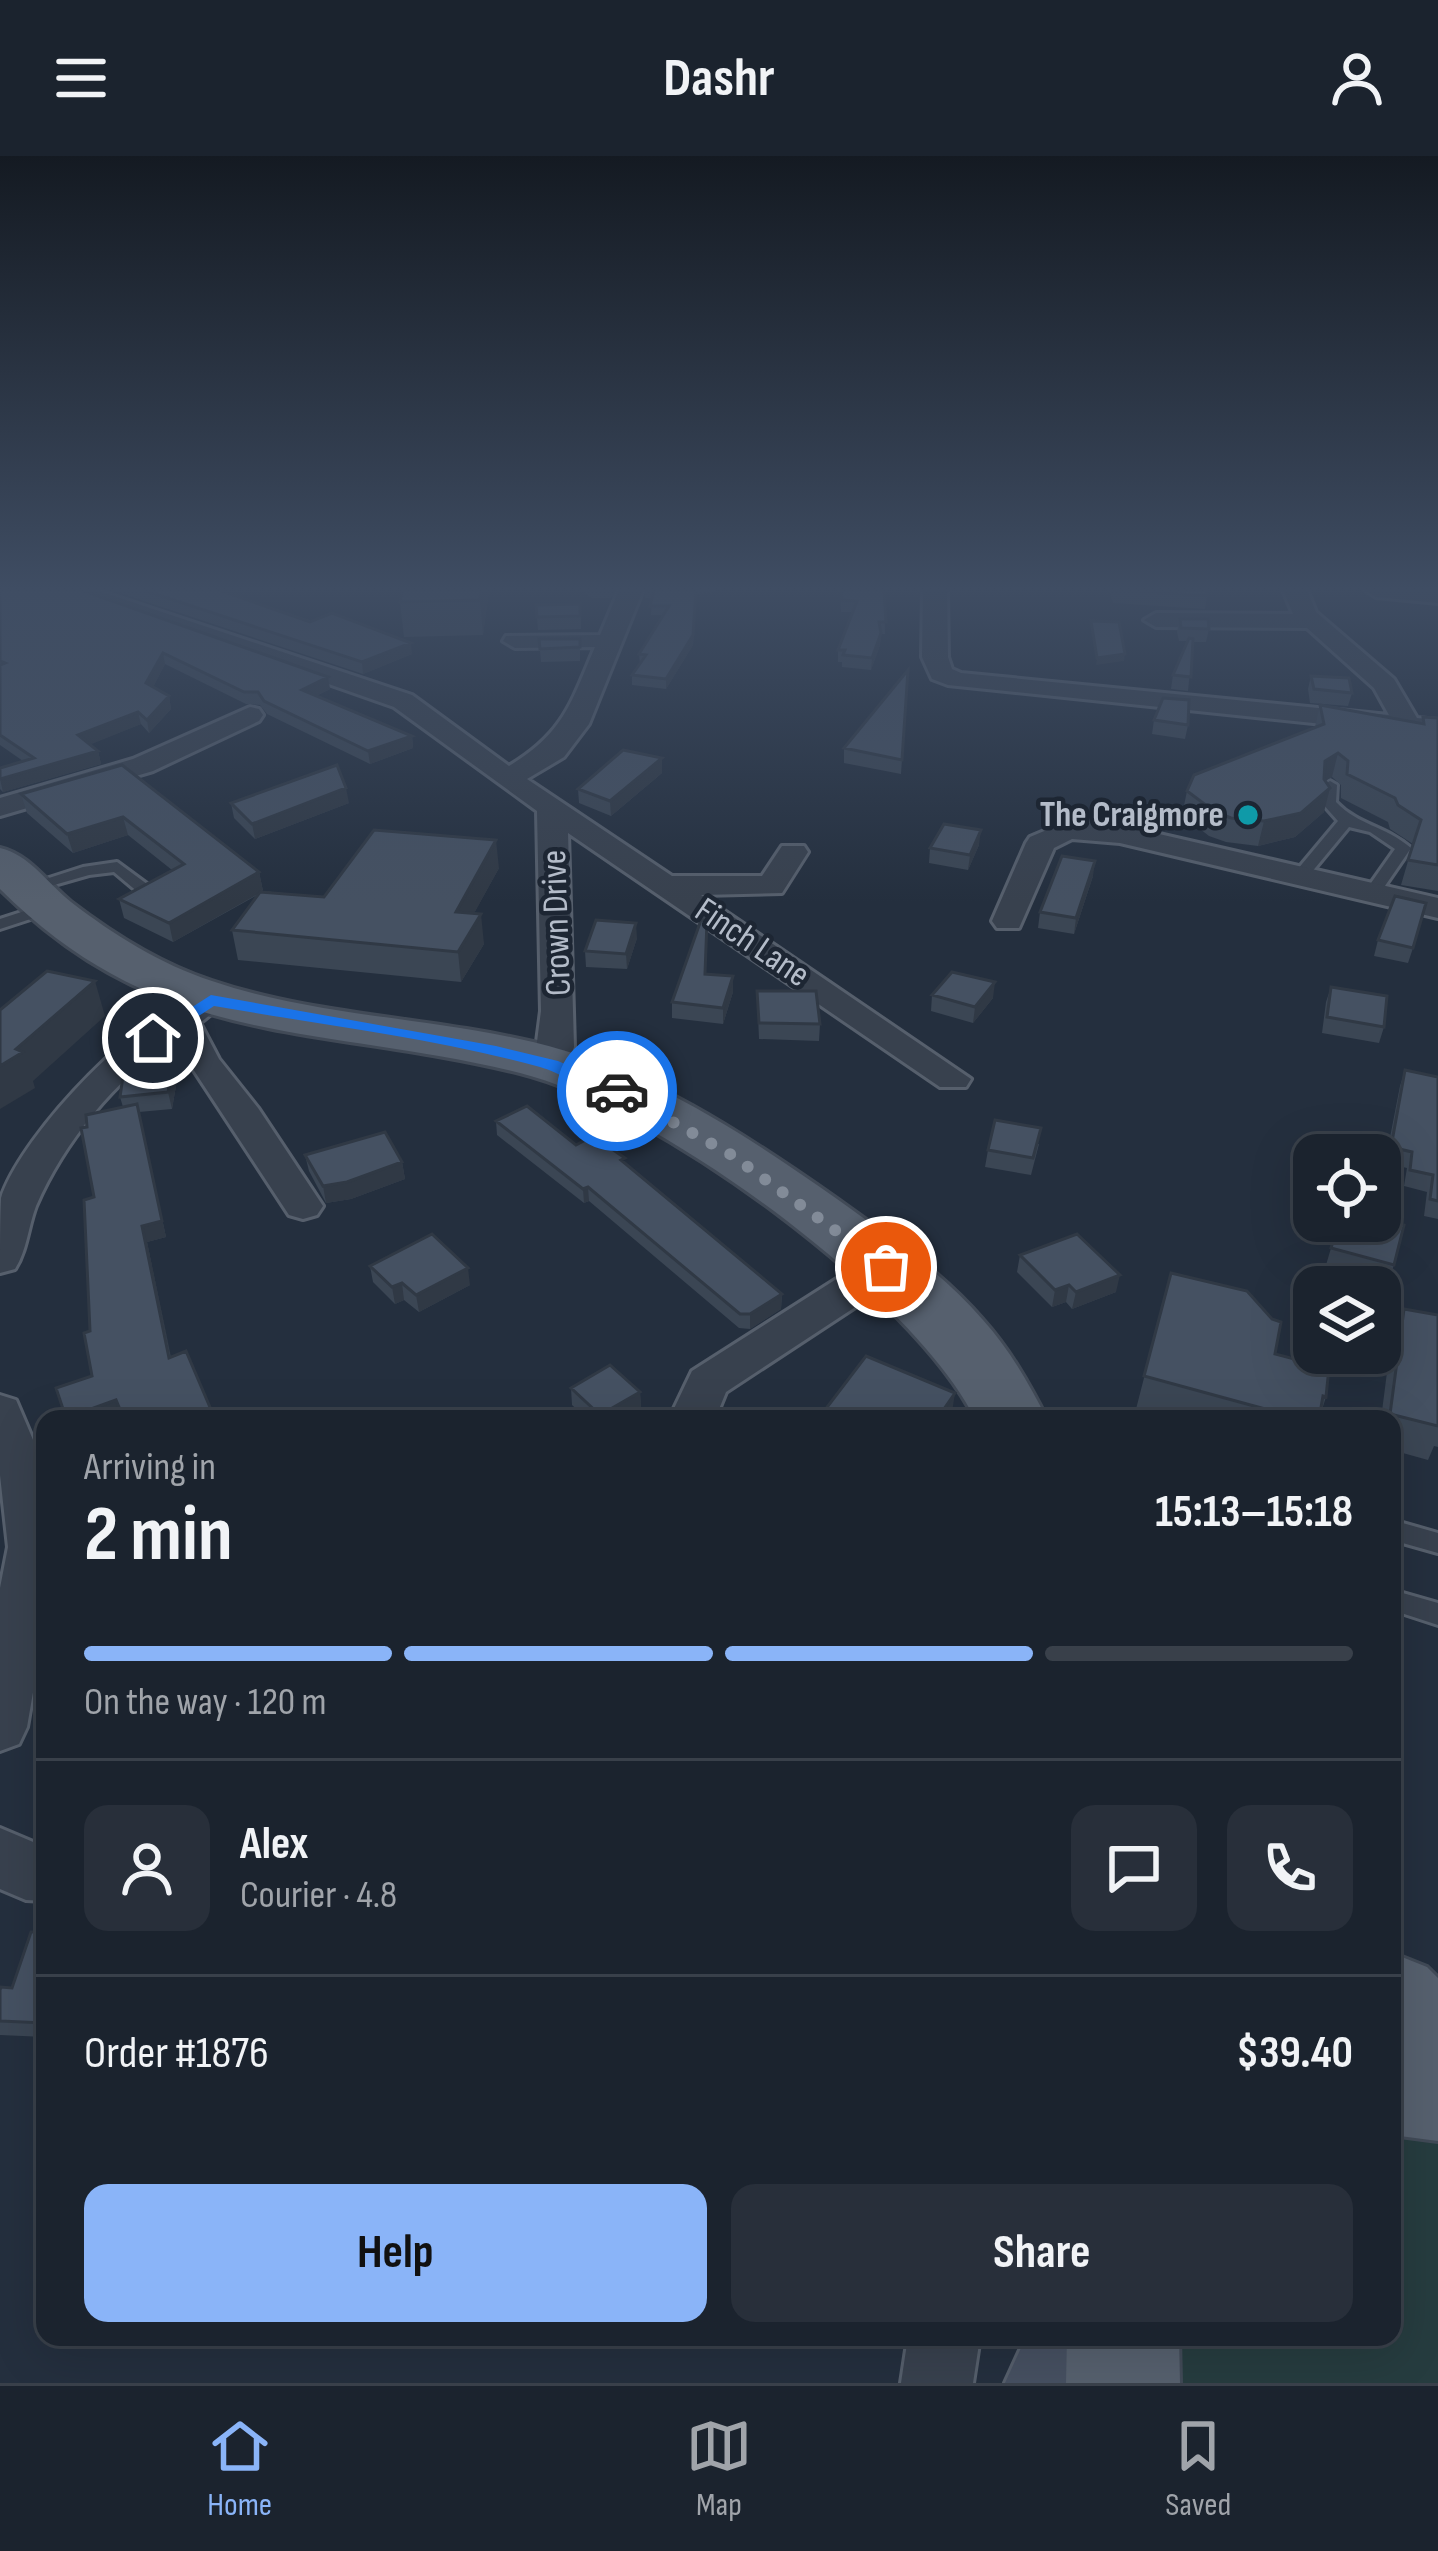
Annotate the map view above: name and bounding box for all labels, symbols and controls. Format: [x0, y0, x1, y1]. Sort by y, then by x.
icon: menu [48, 45, 114, 111]
icon: person [1324, 45, 1390, 111]
text: Dashr [663, 46, 775, 111]
place label: The Craigmore [1040, 794, 1224, 837]
marker: The Craigmore [1235, 802, 1261, 828]
street label: Crown Drive [533, 849, 581, 997]
street label: Finch Lane [687, 889, 817, 997]
pin [102, 987, 204, 1089]
icon: home [120, 1005, 186, 1071]
courier [557, 1031, 677, 1151]
icon: car [584, 1058, 650, 1124]
map controls [1293, 1134, 1401, 1374]
button: locate [1293, 1134, 1401, 1242]
pin [835, 1216, 937, 1318]
icon: bag [853, 1234, 919, 1300]
button: layers [1293, 1266, 1401, 1374]
text: Arriving in [84, 1444, 216, 1491]
text: 15:13–15:18 [1155, 1485, 1353, 1540]
text: 2 min [84, 1489, 233, 1582]
text: On the way · 120 m [84, 1679, 326, 1726]
button: person [84, 1805, 210, 1931]
button: chat [1071, 1805, 1197, 1931]
button: phone [1227, 1805, 1353, 1931]
text: Alex [240, 1817, 308, 1872]
text: Courier · 4.8 [240, 1872, 397, 1919]
text: Order #1876 [84, 2026, 269, 2081]
text: $39.40 [1236, 2026, 1353, 2081]
button: Help [84, 2184, 707, 2322]
button: Share [731, 2184, 1353, 2322]
tab: Home [207, 2413, 273, 2525]
tab: Map [686, 2413, 752, 2525]
tab: Saved [1165, 2413, 1231, 2525]

